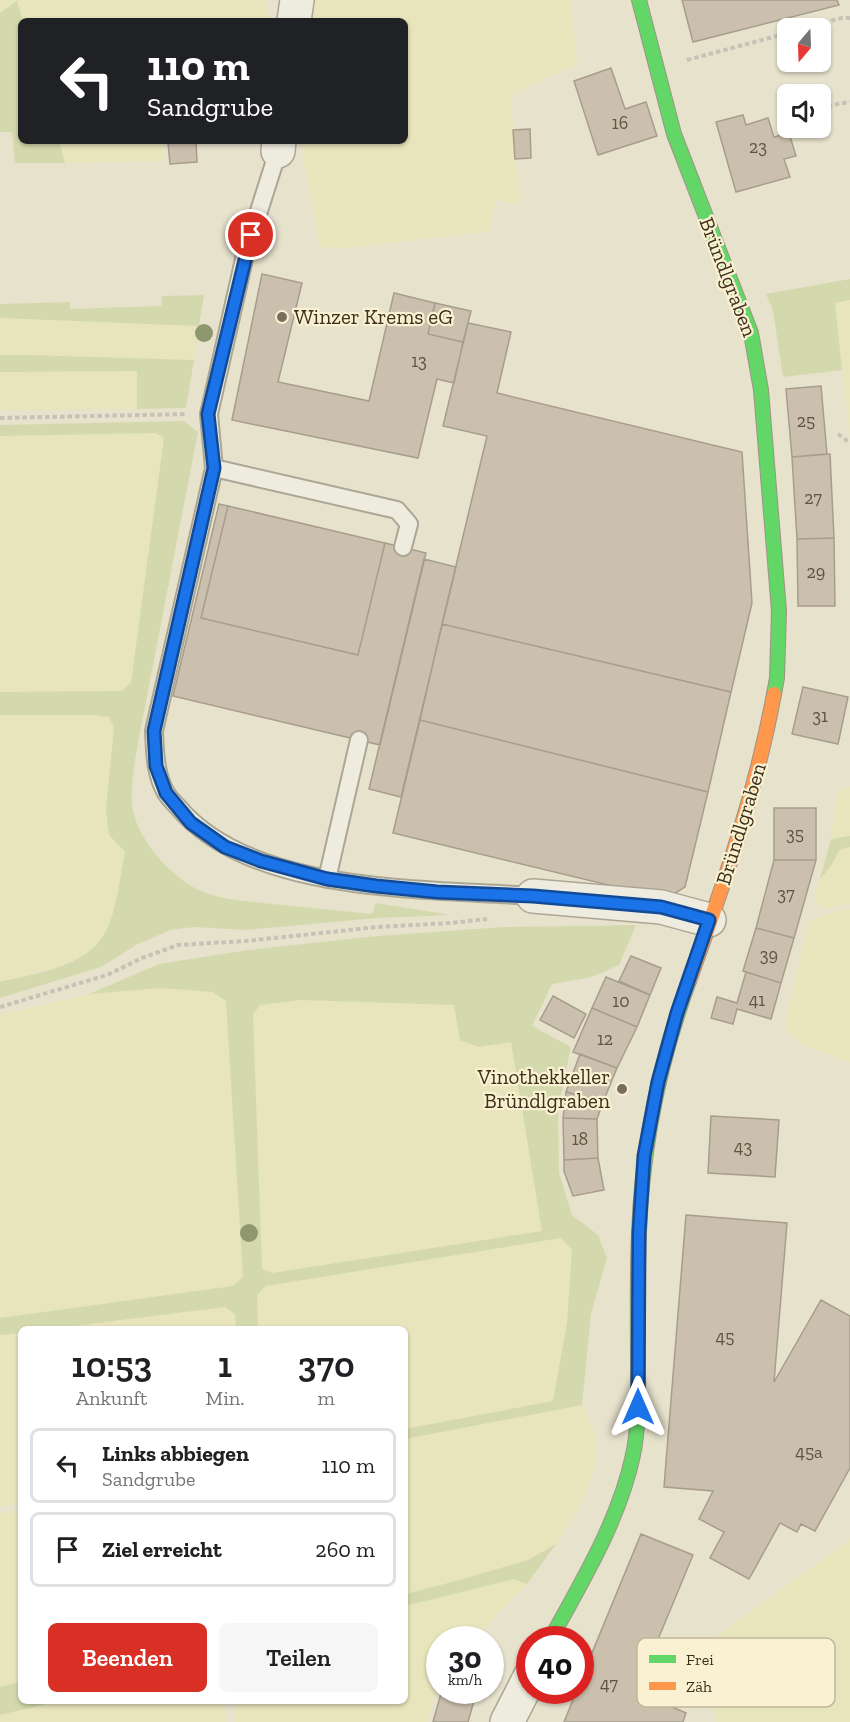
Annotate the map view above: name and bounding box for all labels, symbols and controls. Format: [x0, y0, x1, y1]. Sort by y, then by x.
north arrow [777, 18, 831, 72]
map controls [777, 18, 831, 138]
text: 110 m [147, 40, 250, 91]
icon: left [48, 42, 126, 120]
button: sound [777, 84, 831, 138]
text: Sandgrube [147, 91, 273, 123]
house number: 16 [612, 112, 628, 134]
house number: 23 [749, 136, 767, 158]
pin [225, 209, 276, 260]
street label: Bründlgraben [694, 214, 763, 340]
icon: arrive [234, 218, 267, 251]
place label: Winzer Krems eG [294, 304, 453, 329]
marker: Winzer Krems eG [275, 310, 289, 324]
house number: 13 [411, 350, 427, 372]
house number: 25 [797, 410, 815, 432]
house number: 27 [804, 487, 822, 509]
house number: 29 [807, 561, 825, 583]
house number: 31 [812, 705, 828, 727]
street label: Bründlgraben [710, 760, 771, 888]
house number: 35 [786, 823, 804, 845]
house number: 37 [777, 883, 795, 905]
house number: 39 [760, 944, 778, 966]
house number: 41 [749, 989, 765, 1011]
house number: 10 [612, 990, 630, 1012]
house number: 12 [597, 1028, 613, 1050]
place label: Vinothekkeller Bründlgraben [476, 1064, 610, 1113]
marker: Vinothekkeller Bründlgraben [615, 1082, 629, 1096]
house number: 18 [572, 1128, 588, 1150]
house number: 43 [734, 1136, 752, 1158]
house number: 45 [716, 1326, 734, 1348]
text: 10:53 [71, 1343, 152, 1386]
text: 1 [218, 1343, 232, 1386]
text: 370 [298, 1343, 355, 1386]
position arrow [606, 1375, 670, 1439]
text: Ankunft [76, 1386, 147, 1410]
text: Min. [206, 1386, 244, 1410]
text: m [318, 1386, 335, 1410]
text: Links abbiegen [102, 1440, 249, 1467]
house number: 45a [795, 1441, 823, 1463]
icon: left [51, 1449, 84, 1482]
text: 110 m [321, 1452, 375, 1479]
text: Sandgrube [102, 1467, 195, 1491]
icon: arrive [51, 1533, 84, 1566]
text: Ziel erreicht [102, 1536, 222, 1563]
text: 260 m [315, 1536, 375, 1563]
button: Beenden [48, 1623, 207, 1692]
button: Teilen [219, 1623, 378, 1692]
speed limit sign: 40 [516, 1626, 594, 1704]
legend [637, 1638, 835, 1707]
text: 30 [448, 1640, 482, 1676]
text: Frei [686, 1650, 714, 1669]
text: km/h [448, 1671, 482, 1689]
house number: 47 [600, 1673, 618, 1695]
text: Zäh [686, 1677, 712, 1696]

